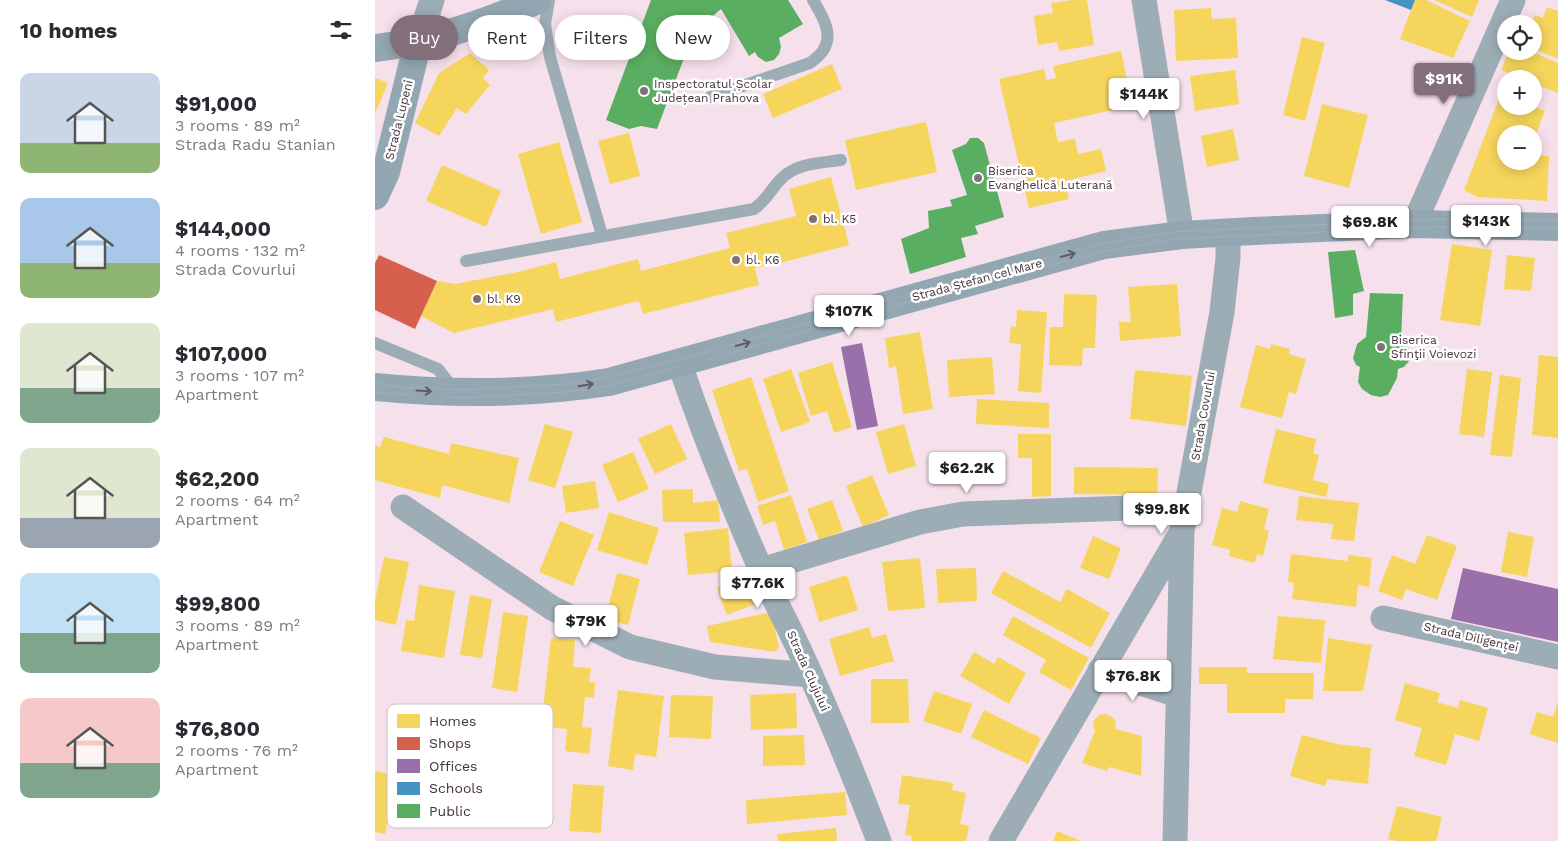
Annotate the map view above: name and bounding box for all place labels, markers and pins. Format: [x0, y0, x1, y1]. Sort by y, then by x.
pin: $91K [1414, 62, 1474, 105]
place label: Inspectoratul Școlar Județean Prahova [654, 77, 773, 105]
pin: $144K [1109, 78, 1179, 120]
marker: Inspectoratul Școlar Județean Prahova [638, 85, 650, 97]
place label: Biserica Evanghelică Luterană [988, 164, 1113, 192]
marker: Biserica Evanghelică Luterană [972, 172, 984, 184]
pin: $143K [1451, 204, 1521, 247]
pin: $69.8K [1329, 206, 1411, 248]
place label: bl. K5 [823, 212, 856, 226]
marker: bl. K5 [807, 213, 819, 225]
place label: bl. K6 [746, 253, 780, 267]
marker: bl. K6 [730, 254, 742, 266]
place label: bl. K9 [487, 292, 521, 306]
marker: bl. K9 [471, 293, 483, 305]
pin: $107K [814, 294, 884, 337]
place label: Biserica Sfinţii Voievozi [1391, 333, 1476, 361]
marker: Biserica Sfinţii Voievozi [1375, 341, 1387, 353]
pin: $62.2K [926, 452, 1008, 494]
pin: $99.8K [1121, 492, 1203, 535]
pin: $77.6K [717, 566, 799, 609]
pin: $79K [556, 604, 616, 647]
pin: $76.8K [1092, 660, 1174, 702]

